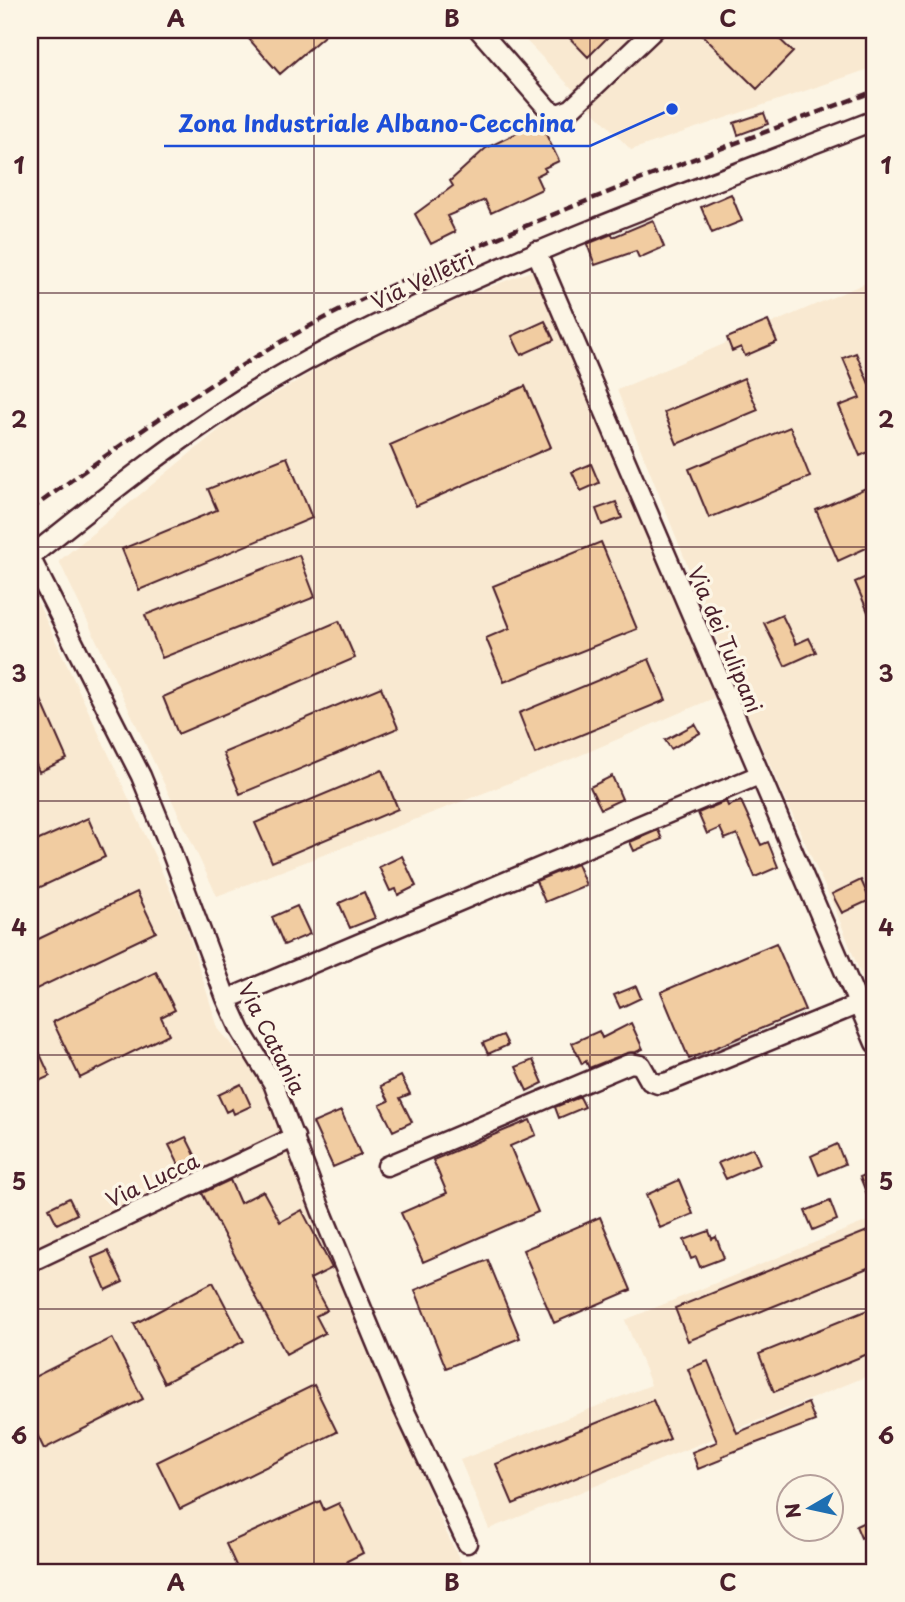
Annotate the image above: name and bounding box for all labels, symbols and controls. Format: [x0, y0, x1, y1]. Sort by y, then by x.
text: A [167, 0, 185, 35]
text: B [444, 0, 460, 35]
text: C [719, 0, 737, 35]
callout: Zona Industriale Albano-Cecchina [164, 102, 590, 146]
text: Zona Industriale Albano-Cecchina [178, 105, 576, 140]
text: 1 [14, 147, 25, 182]
text: 1 [881, 147, 892, 182]
street label: Via Velletri [365, 241, 479, 317]
text: 2 [11, 401, 27, 436]
text: 2 [878, 401, 894, 436]
street label: Via dei Tulipani [681, 561, 771, 717]
text: 3 [11, 655, 27, 690]
text: 3 [878, 655, 894, 690]
text: 4 [11, 909, 27, 944]
text: 4 [878, 909, 894, 944]
street label: Via Catania [231, 976, 315, 1100]
street label: Via Lucca [100, 1143, 205, 1215]
text: 5 [12, 1163, 26, 1198]
text: 5 [879, 1163, 893, 1198]
text: 6 [11, 1417, 27, 1452]
text: 6 [878, 1417, 894, 1452]
north arrow [776, 1472, 846, 1542]
text: N [777, 1501, 807, 1520]
text: A [167, 1564, 185, 1599]
text: B [444, 1564, 460, 1599]
text: C [719, 1564, 737, 1599]

